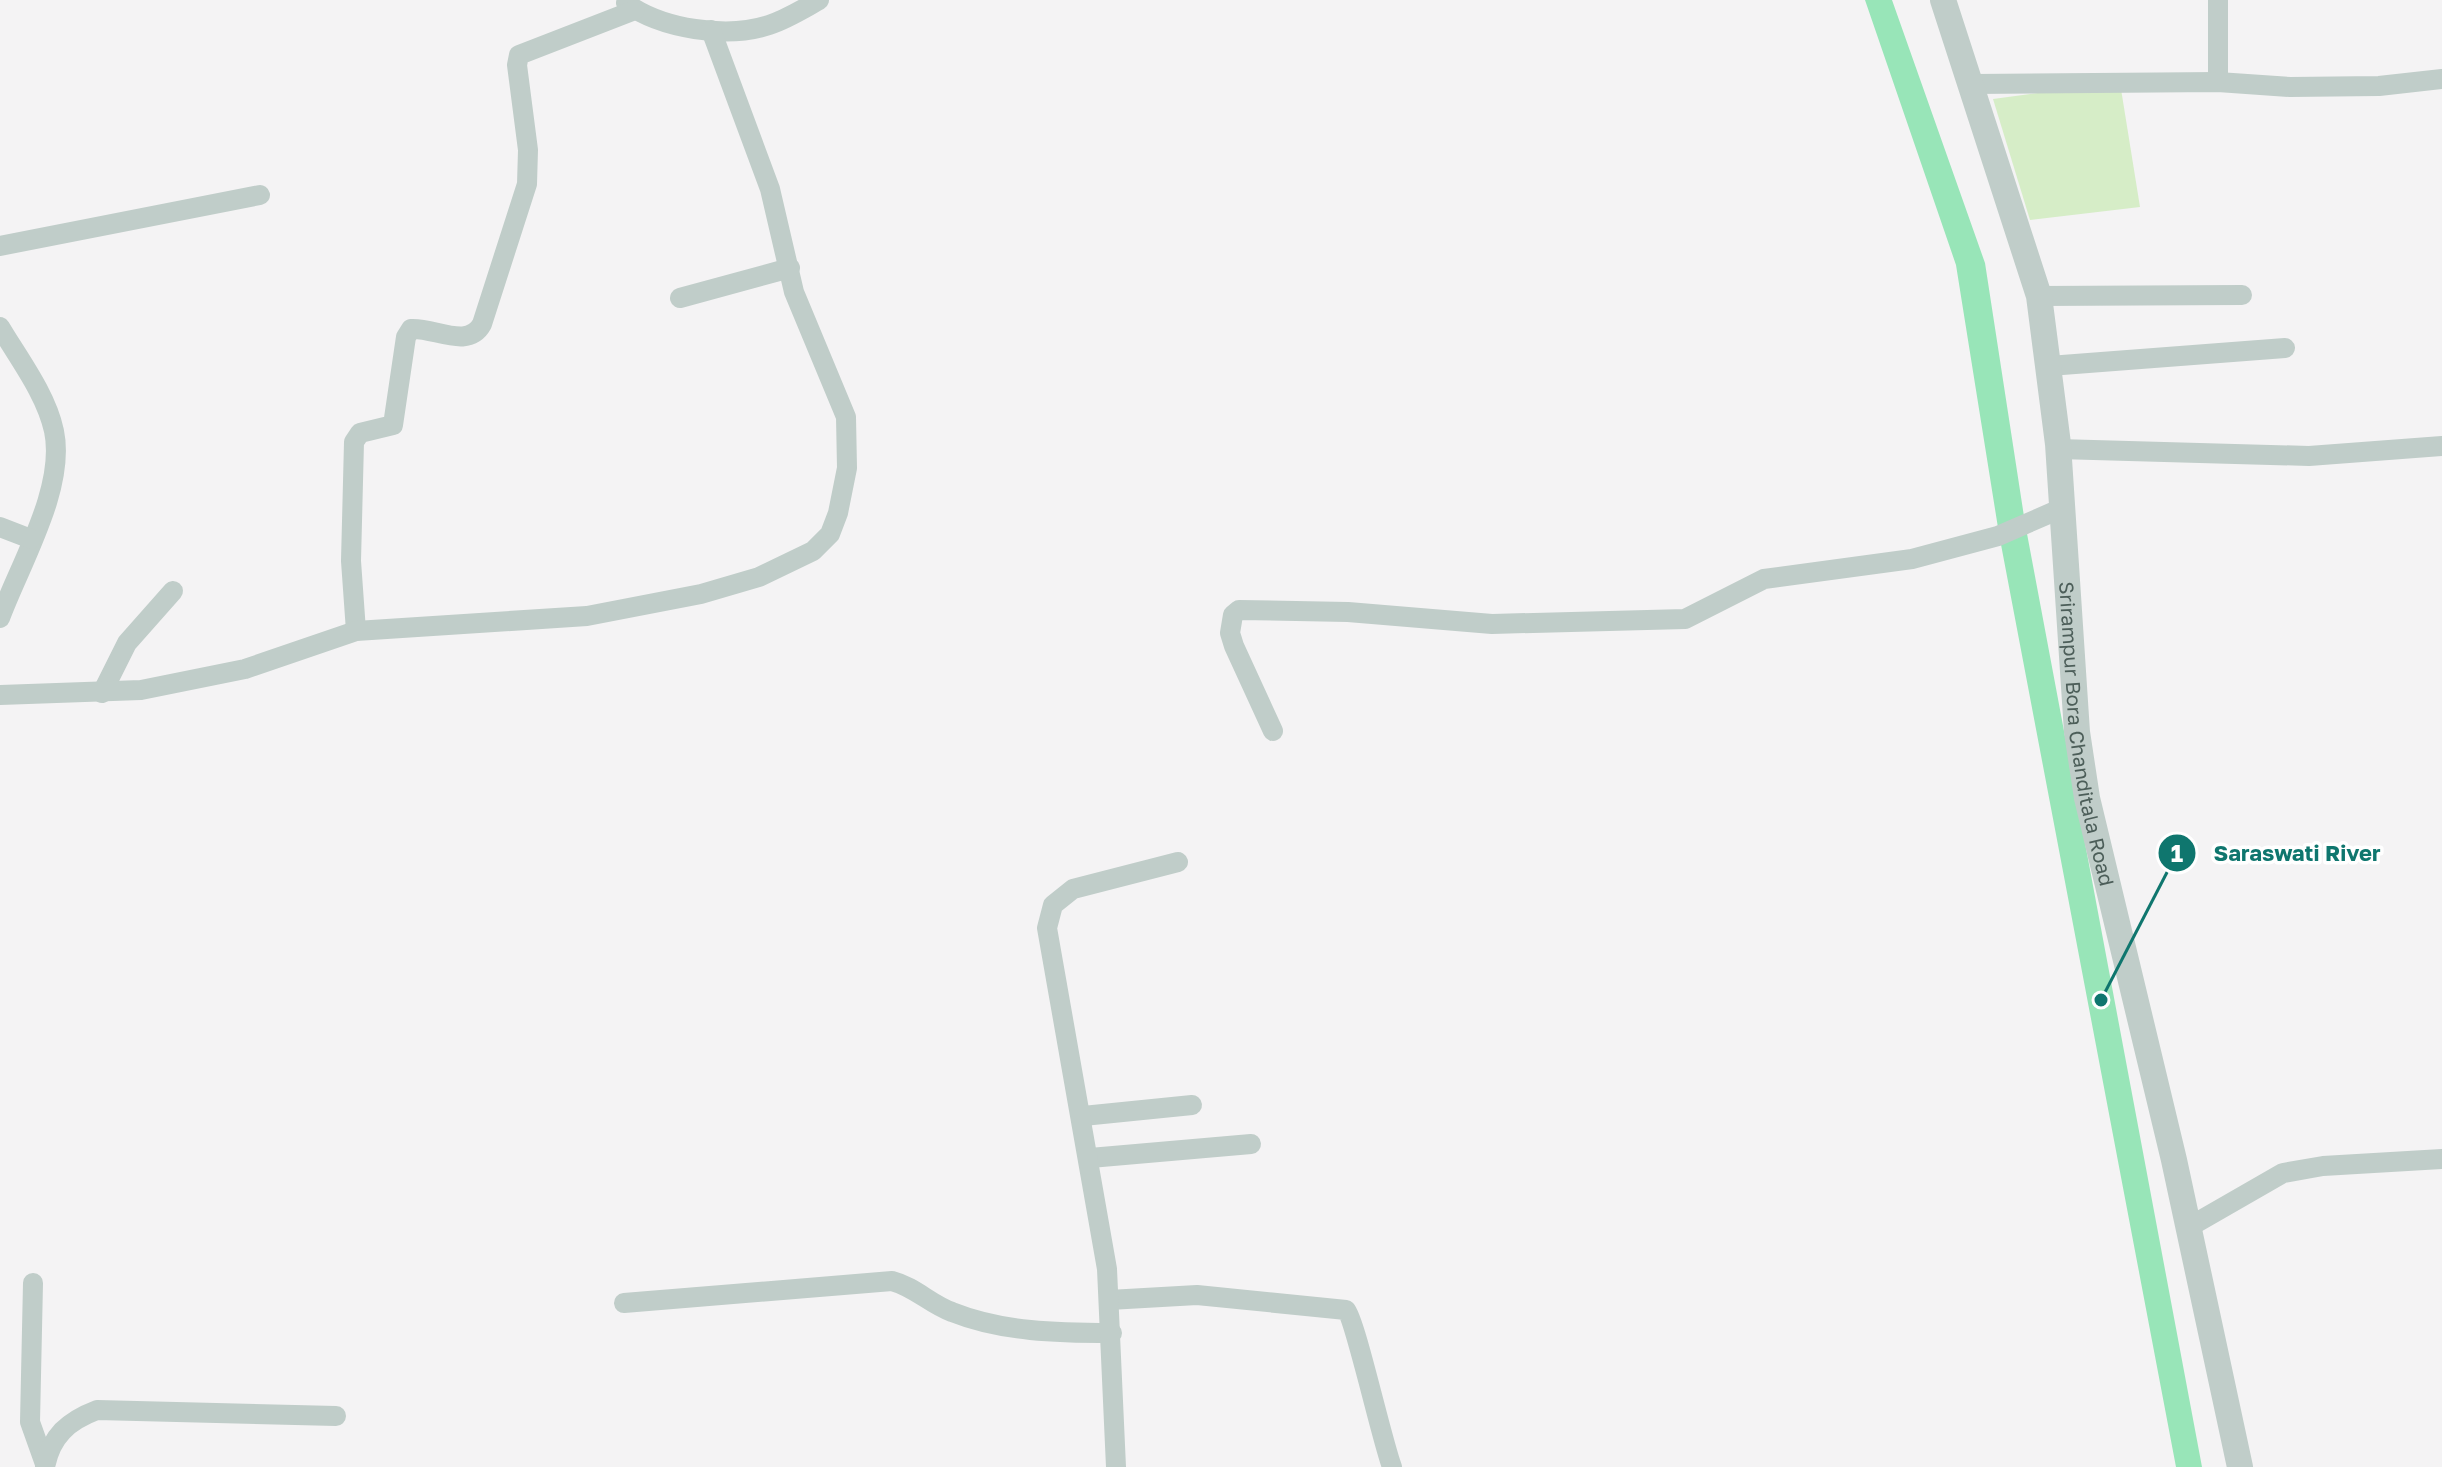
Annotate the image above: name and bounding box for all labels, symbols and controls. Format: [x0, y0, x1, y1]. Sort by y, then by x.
street label: Srirampur Bora Chanditala Road [2055, 581, 2120, 888]
callout: Saraswati River [2157, 830, 2396, 876]
text: 1 [2171, 838, 2183, 867]
text: Saraswati River [2213, 839, 2381, 866]

